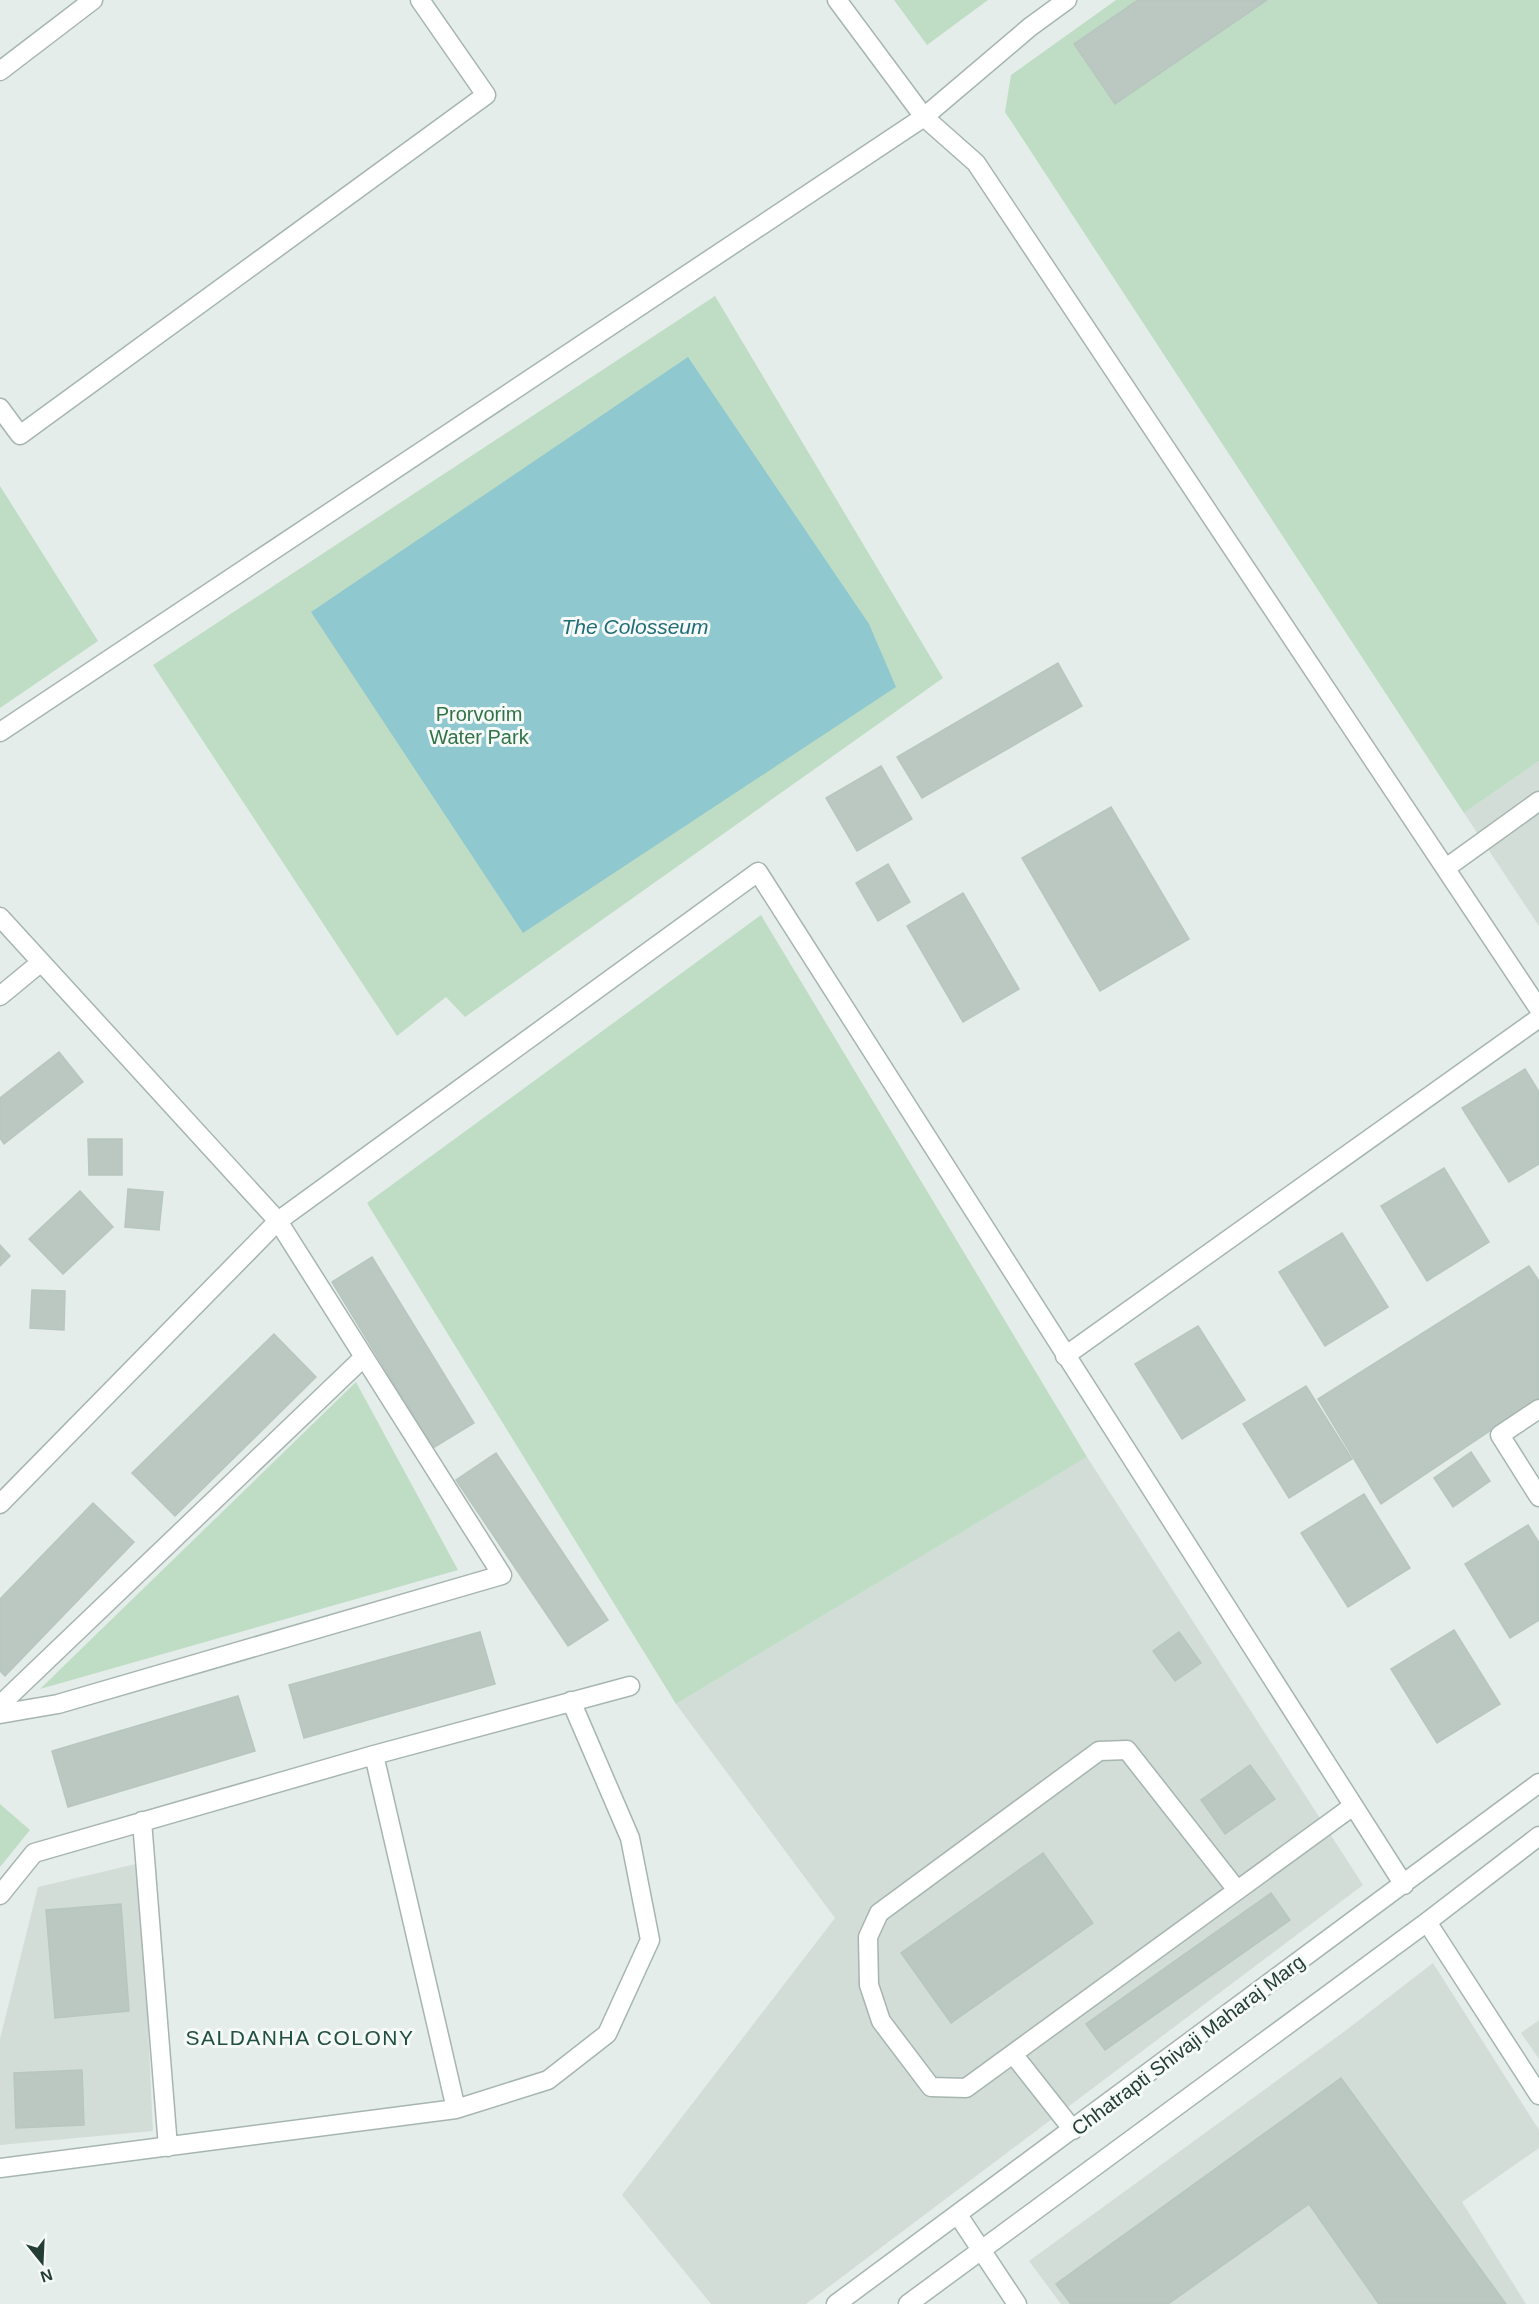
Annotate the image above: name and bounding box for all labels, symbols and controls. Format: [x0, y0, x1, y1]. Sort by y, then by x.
water label: The Colosseum [561, 615, 709, 638]
park label: Prorvorim Water Park [429, 703, 530, 748]
street label: Chhatrapti Shivaji Maharaj Marg [1067, 1950, 1309, 2140]
district label: SALDANHA COLONY [185, 2026, 415, 2049]
north arrow [12, 2232, 72, 2292]
text: N [38, 2266, 55, 2286]

